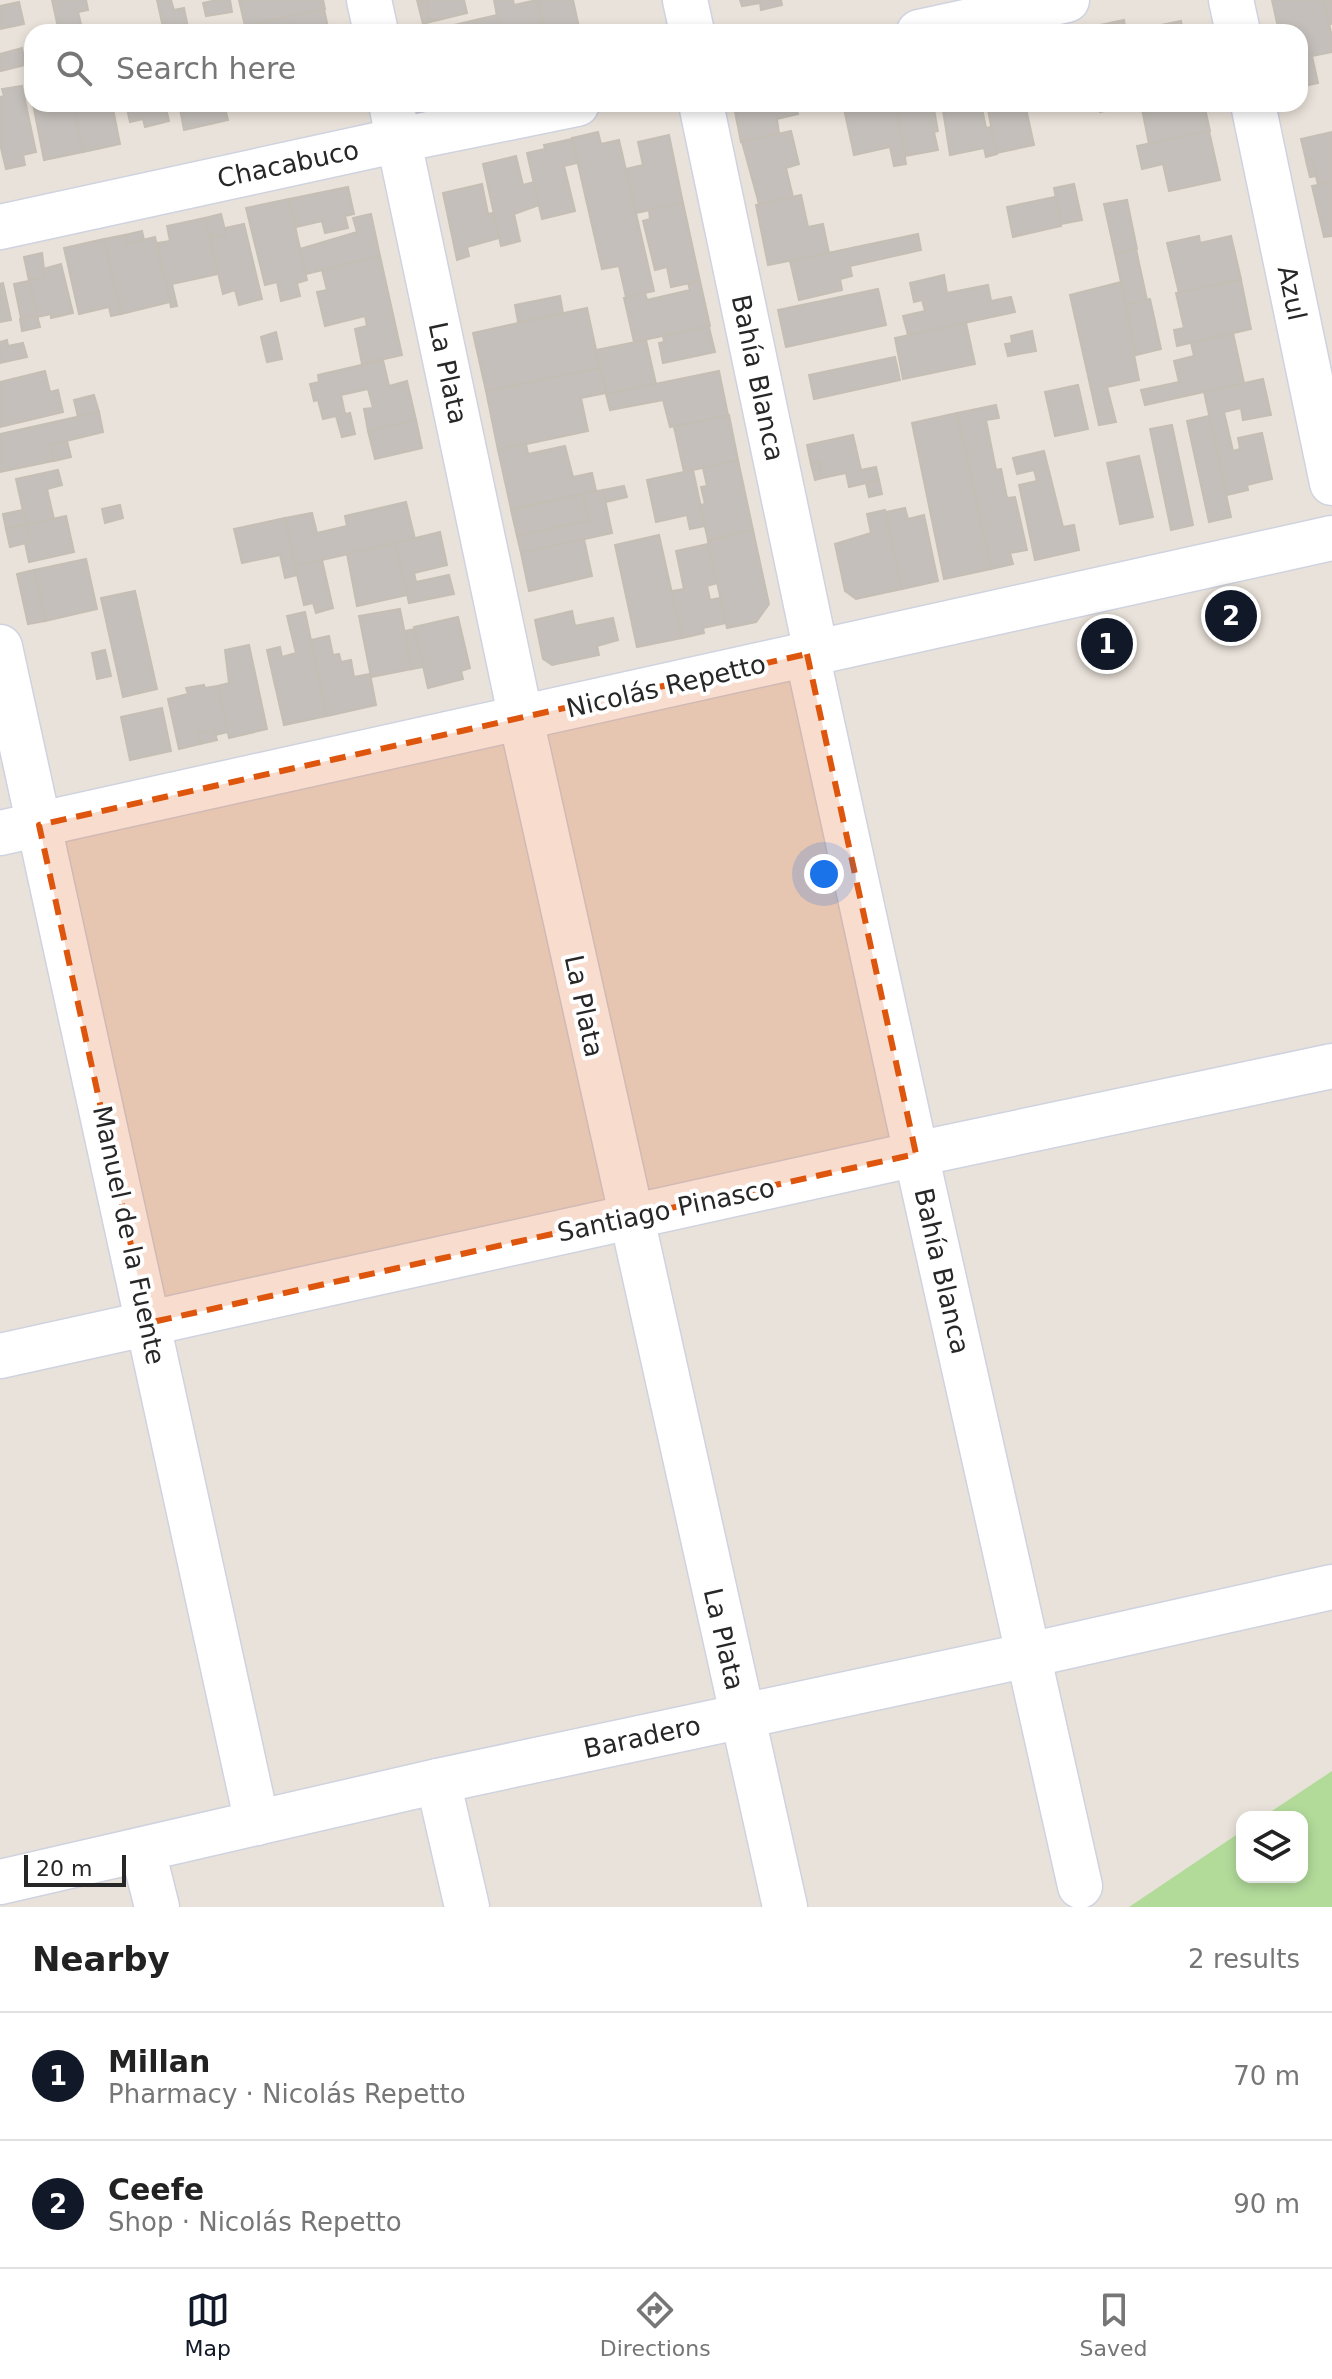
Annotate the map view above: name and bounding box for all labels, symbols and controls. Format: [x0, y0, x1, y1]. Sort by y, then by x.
search box [24, 24, 1308, 112]
icon: search [52, 46, 96, 90]
text: Search here [116, 51, 296, 86]
street label: Chacabuco [214, 134, 362, 194]
street label: Azul [1272, 263, 1312, 323]
street label: Bahía Blanca [726, 292, 790, 464]
street label: La Plata [423, 319, 473, 427]
pin: 2 [1205, 586, 1257, 646]
pin: 1 [1081, 614, 1133, 674]
street label: Nicolás Repetto [563, 648, 769, 724]
your location [804, 854, 844, 894]
street label: La Plata [559, 952, 609, 1060]
street label: Manuel de la Fuente [87, 1103, 171, 1367]
street label: Santiago Pinasco [555, 1172, 777, 1248]
street label: Bahía Blanca [908, 1185, 976, 1357]
street label: La Plata [698, 1585, 750, 1693]
street label: Baradero [581, 1710, 703, 1764]
map controls [1236, 1811, 1308, 1883]
button: layers [1236, 1811, 1308, 1883]
scale bar [24, 1851, 126, 1887]
text: 20 m [36, 1856, 92, 1881]
text: Nearby [32, 1939, 170, 1979]
text: 2 results [1188, 1944, 1300, 1974]
text: Millan [108, 2044, 210, 2079]
text: 1 [49, 2061, 67, 2091]
text: 70 m [1233, 2061, 1300, 2091]
text: Pharmacy · Nicolás Repetto [108, 2079, 466, 2109]
text: Ceefe [108, 2172, 204, 2207]
text: 2 [49, 2189, 67, 2219]
text: 90 m [1233, 2189, 1300, 2219]
text: Shop · Nicolás Repetto [108, 2207, 402, 2237]
tab: Map [184, 2288, 231, 2361]
tab: Directions [600, 2288, 711, 2361]
tab: Saved [1080, 2288, 1148, 2361]

